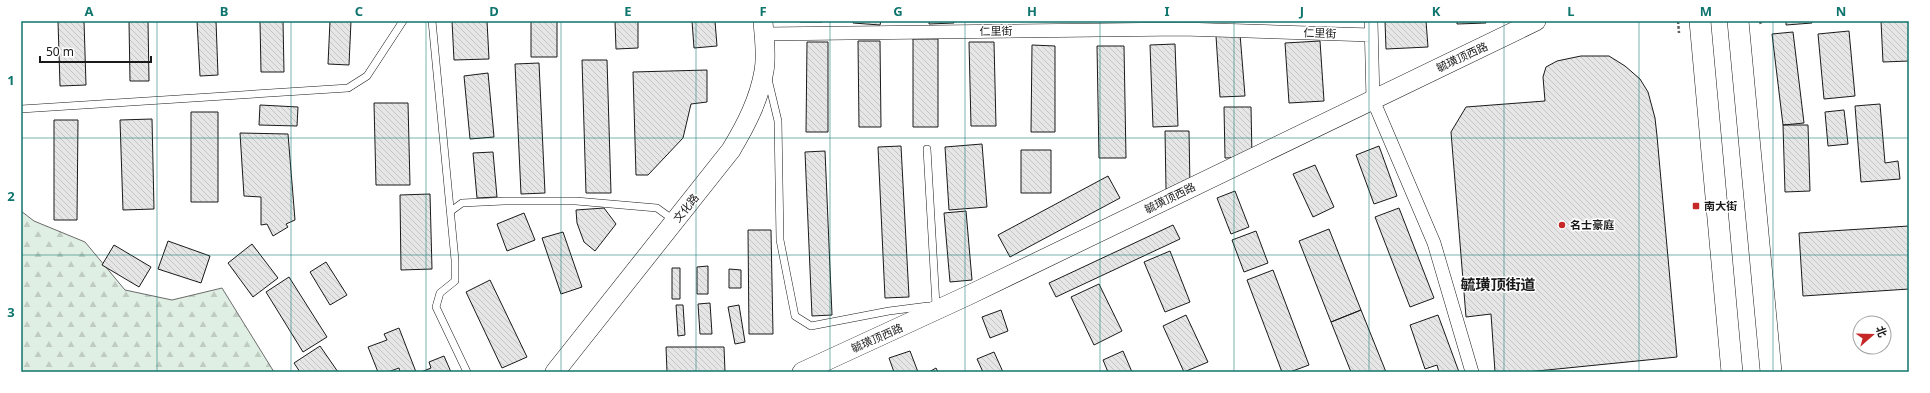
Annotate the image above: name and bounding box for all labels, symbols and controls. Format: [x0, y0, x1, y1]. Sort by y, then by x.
text: A [85, 2, 94, 20]
text: B [220, 2, 228, 20]
text: C [355, 2, 363, 20]
text: D [489, 2, 499, 20]
text: E [624, 2, 632, 20]
text: F [759, 2, 767, 20]
text: G [893, 2, 903, 20]
text: H [1027, 2, 1037, 20]
text: I [1164, 2, 1170, 20]
text: J [1299, 2, 1304, 20]
text: K [1432, 2, 1441, 20]
text: L [1567, 2, 1575, 20]
text: M [1700, 2, 1712, 20]
text: N [1836, 2, 1846, 20]
street label: 仁里街 [979, 23, 1013, 38]
street label: 仁里街 [1303, 24, 1337, 41]
scale bar [40, 38, 151, 64]
street label: 毓璜顶西路 [1434, 38, 1490, 75]
text: 50 m [46, 43, 74, 60]
text: 1 [7, 71, 15, 89]
street label: 毓璜顶西路 [1142, 179, 1198, 216]
text: 2 [7, 187, 15, 205]
street label: 文化路 [669, 190, 702, 225]
place label: 南大街 [1704, 198, 1737, 213]
marker: 南大街 [1691, 201, 1701, 211]
place label: 名士豪庭 [1570, 217, 1614, 232]
marker: 名士豪庭 [1557, 220, 1567, 230]
district label: 毓璜顶街道 [1460, 274, 1536, 294]
text: 3 [7, 303, 15, 321]
north arrow [1852, 315, 1892, 355]
street label: 毓璜顶西路 [849, 320, 905, 356]
text: 北 [1873, 324, 1891, 339]

